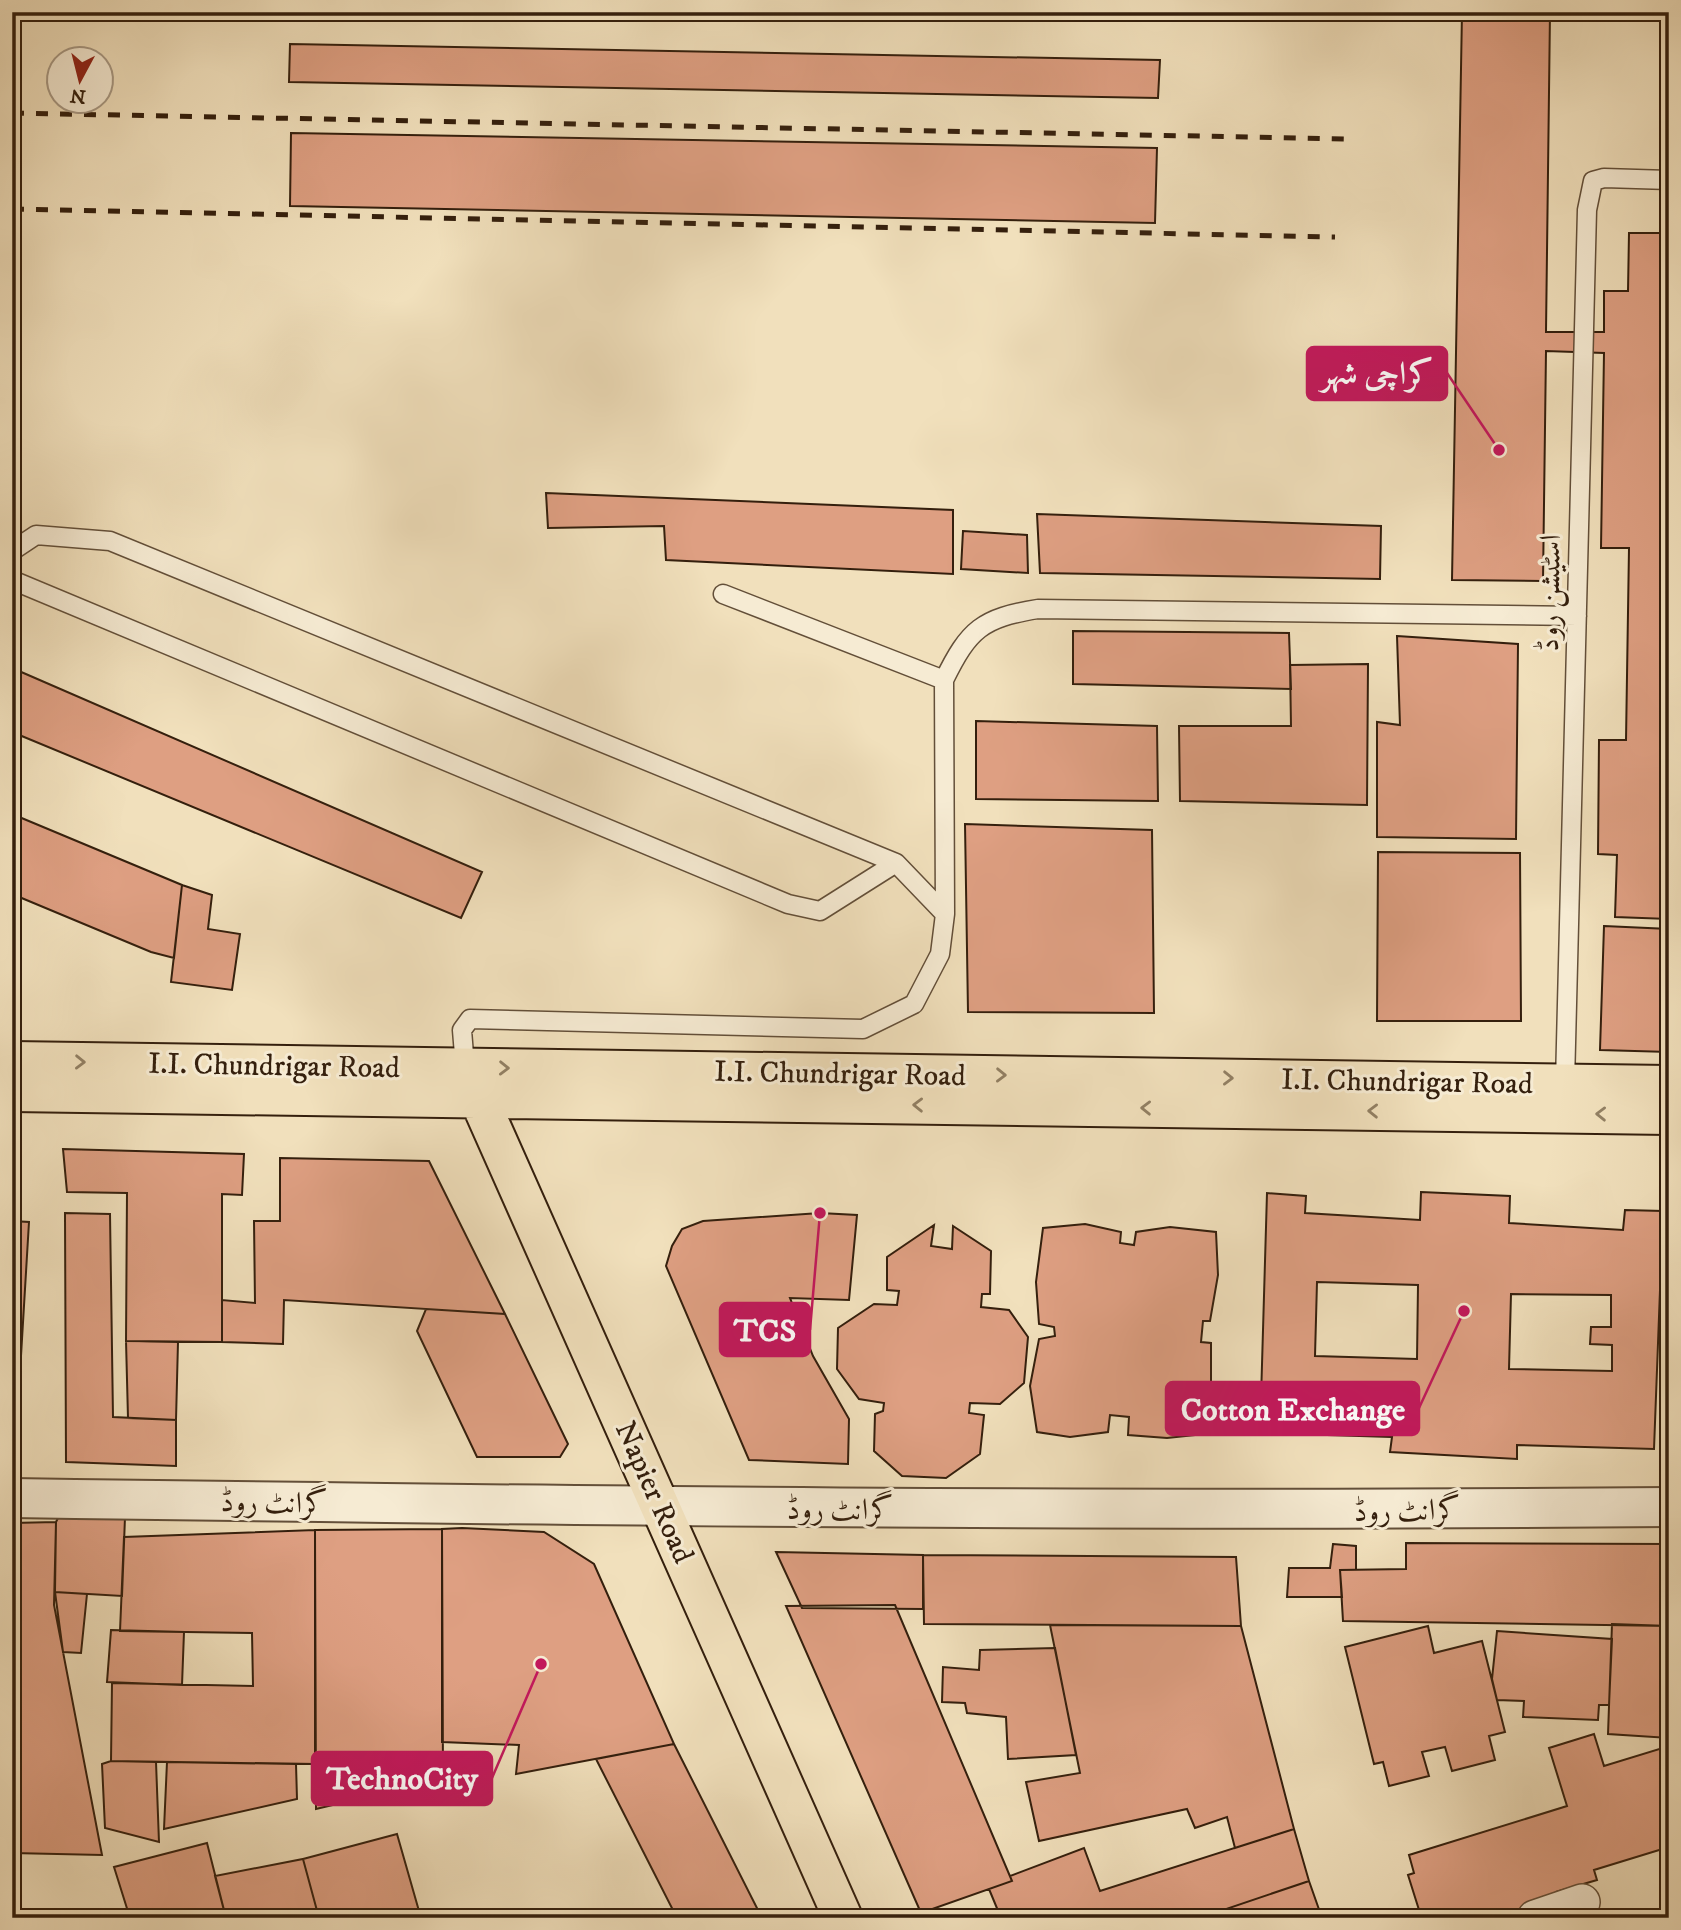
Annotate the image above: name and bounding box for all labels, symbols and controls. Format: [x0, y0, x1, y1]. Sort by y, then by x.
north arrow [46, 46, 116, 116]
text: N [69, 83, 87, 108]
callout: کراچی شہر [1307, 347, 1447, 400]
text: کراچی شہر [1318, 355, 1433, 395]
street label: اسٹیشن روڈ [1531, 534, 1570, 652]
street label: I.I. Chundrigar Road [148, 1046, 400, 1087]
one-way arrow [76, 1054, 86, 1070]
street label: I.I. Chundrigar Road [714, 1054, 966, 1095]
one-way arrow [499, 1060, 510, 1076]
street label: I.I. Chundrigar Road [1281, 1062, 1533, 1103]
one-way arrow [996, 1067, 1007, 1083]
one-way arrow [1224, 1070, 1234, 1086]
one-way arrow [912, 1097, 923, 1113]
one-way arrow [1140, 1100, 1150, 1116]
one-way arrow [1367, 1103, 1378, 1119]
one-way arrow [1595, 1106, 1605, 1122]
callout: TCS [720, 1303, 810, 1356]
text: TCS [733, 1312, 796, 1352]
callout: Cotton Exchange [1166, 1382, 1419, 1435]
text: Cotton Exchange [1181, 1391, 1405, 1431]
street label: Napier Road [606, 1416, 701, 1569]
street label: گرانٹ روڈ [220, 1481, 328, 1523]
street label: گرانٹ روڈ [786, 1489, 894, 1529]
street label: گرانٹ روڈ [1353, 1489, 1461, 1531]
callout: TechnoCity [312, 1752, 492, 1805]
text: TechnoCity [325, 1760, 479, 1800]

